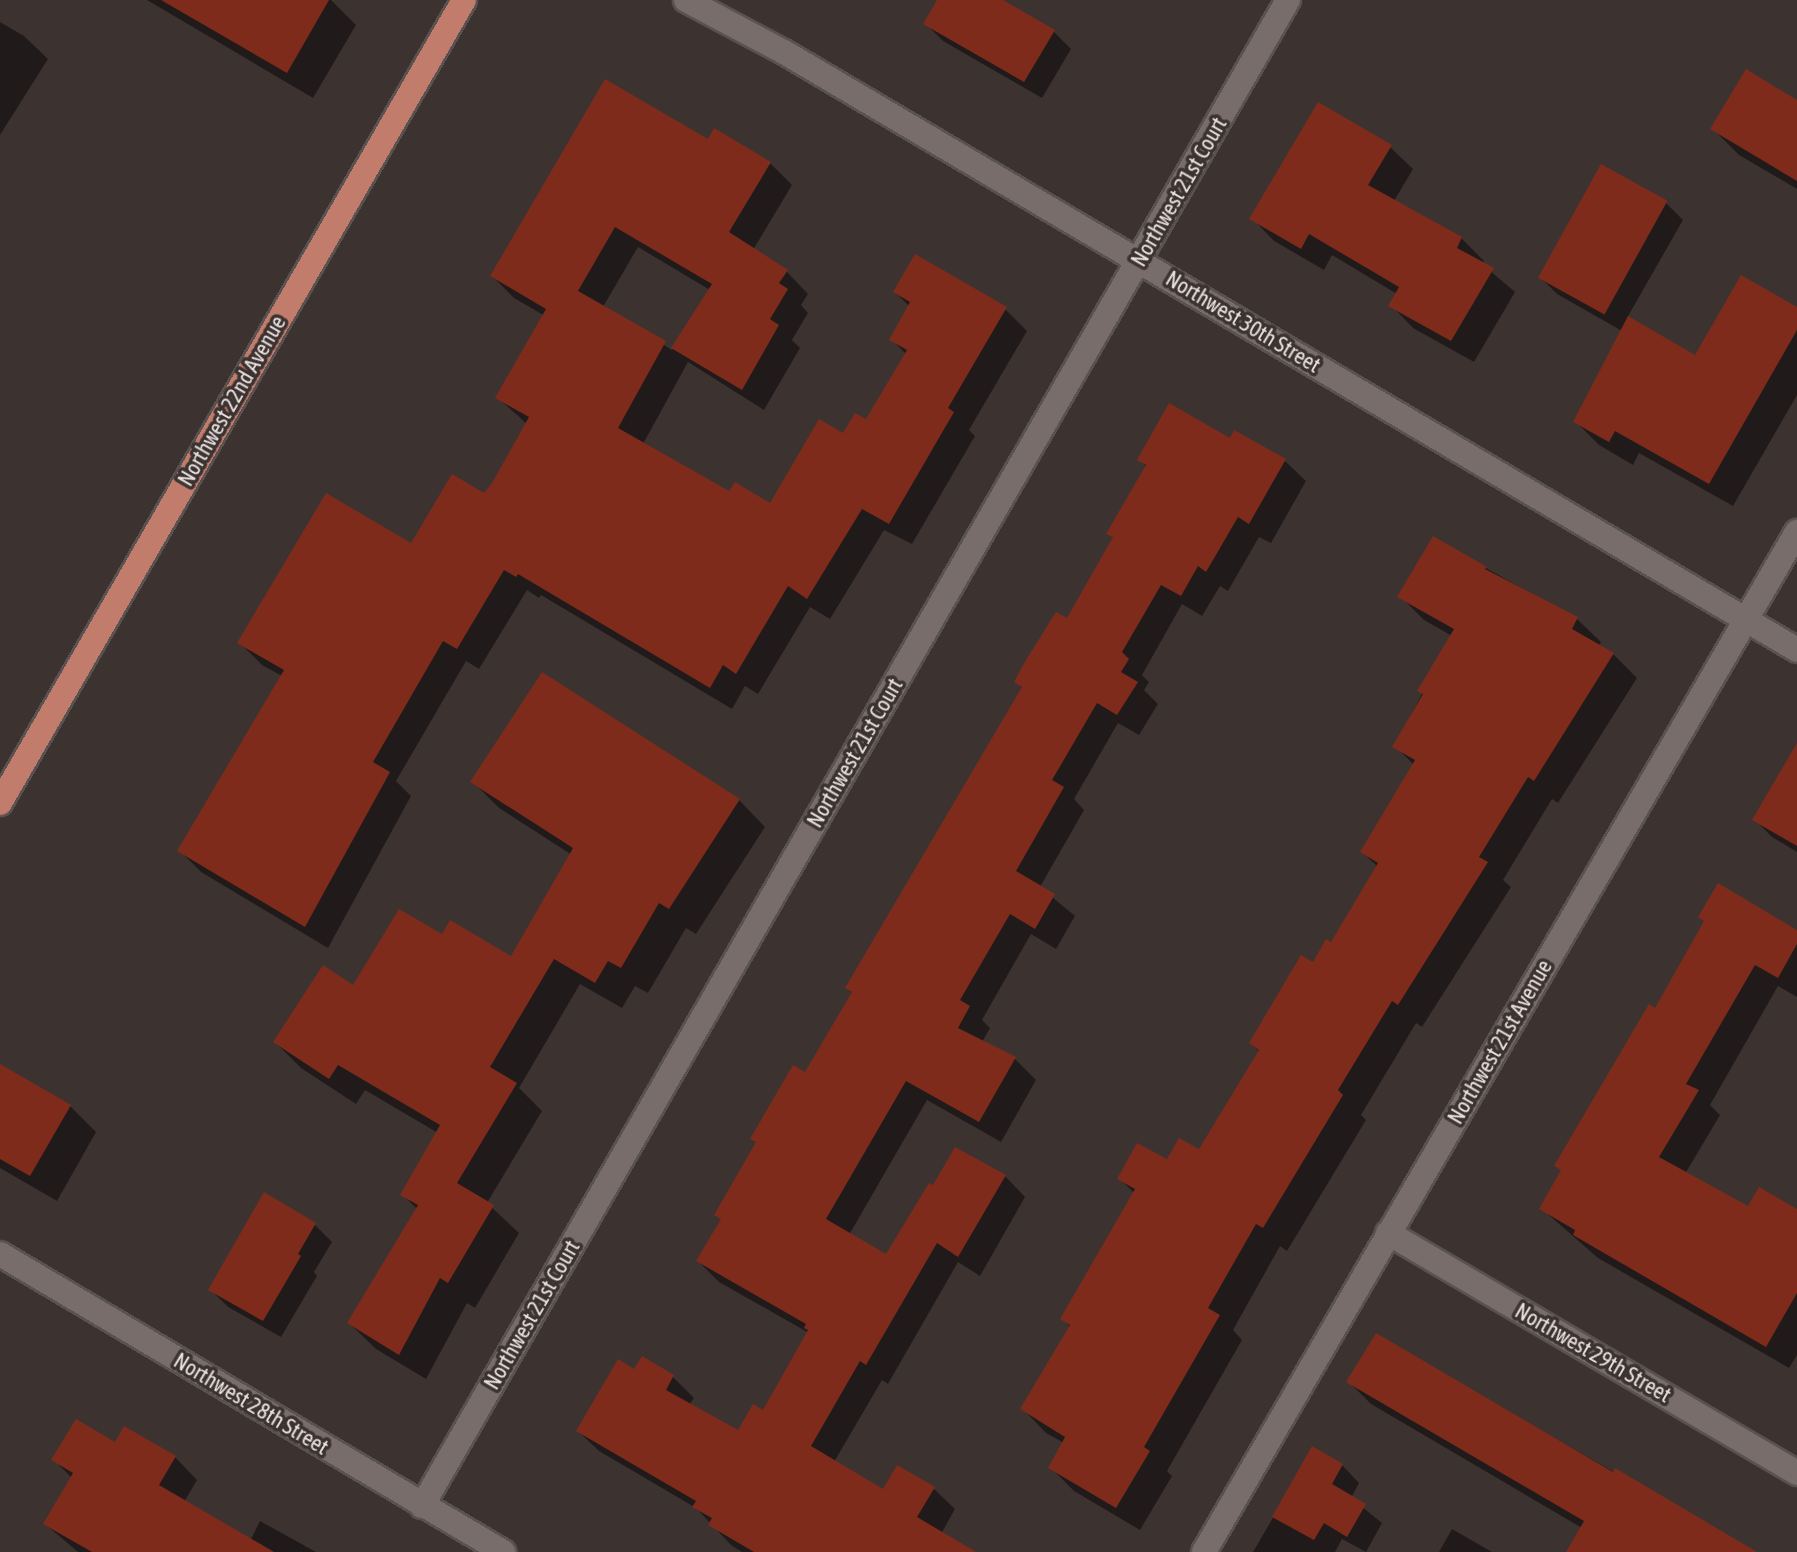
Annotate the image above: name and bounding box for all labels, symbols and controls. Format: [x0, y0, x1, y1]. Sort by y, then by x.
street label: Northwest 21st Court [1126, 113, 1232, 271]
street label: Northwest 30th Street [1161, 265, 1325, 379]
street label: Northwest 22nd Avenue [172, 311, 292, 491]
street label: Northwest 21st Court [802, 674, 908, 832]
street label: Northwest 21st Avenue [1442, 955, 1558, 1129]
street label: Northwest 21st Court [479, 1236, 585, 1394]
street label: Northwest 29th Street [1510, 1298, 1676, 1408]
street label: Northwest 28th Street [169, 1347, 333, 1461]

